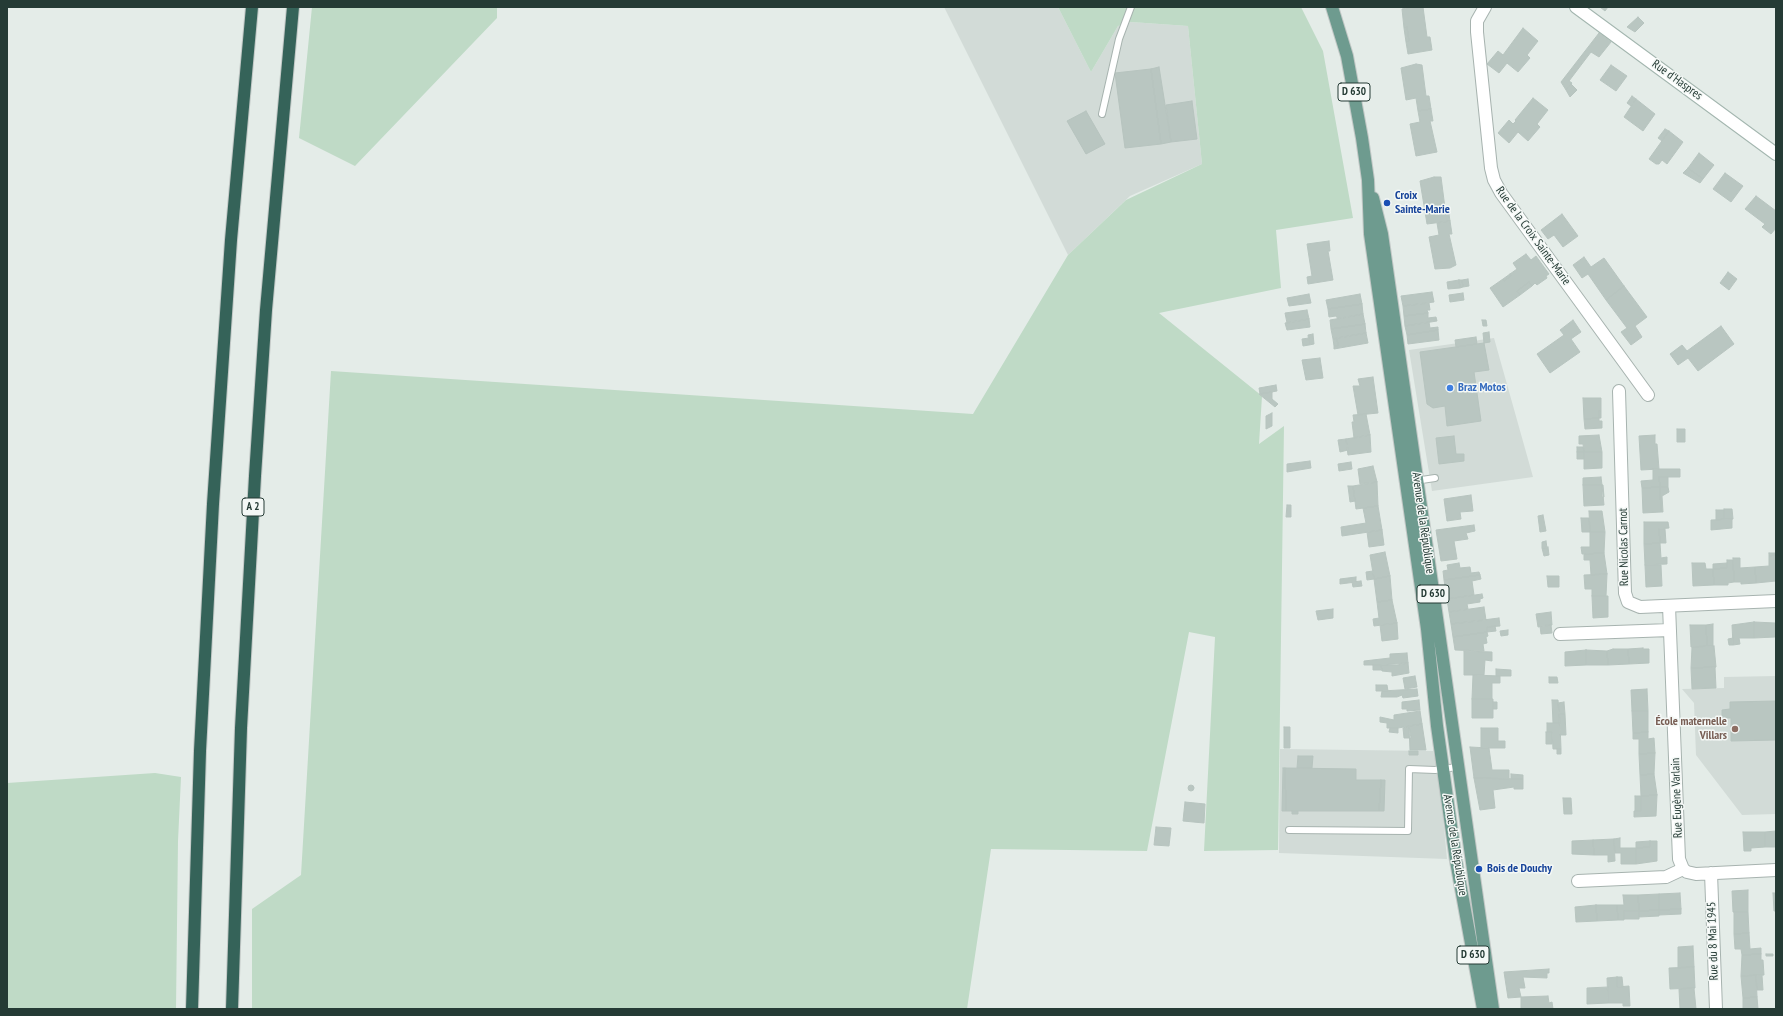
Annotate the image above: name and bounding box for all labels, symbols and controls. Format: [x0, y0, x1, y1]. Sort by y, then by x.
street label: Rue d'Haspres [1649, 57, 1705, 103]
road number: D 630 [1338, 83, 1370, 101]
street label: Rue de la Croix Sainte-Marie [1493, 184, 1573, 288]
place label: Croix Sainte-Marie [1395, 189, 1450, 217]
marker: Croix Sainte-Marie [1382, 198, 1392, 208]
place label: Braz Motos [1458, 381, 1506, 395]
marker: Braz Motos [1445, 383, 1455, 393]
street label: Avenue de la République [1409, 471, 1437, 575]
road number: A 2 [242, 498, 264, 516]
street label: Rue Nicolas Carnot [1616, 508, 1632, 586]
road number: D 630 [1417, 585, 1449, 603]
place label: École maternelle Villars [1655, 715, 1727, 743]
marker: École maternelle Villars [1730, 724, 1740, 734]
street label: Rue Eugène Varlain [1668, 758, 1686, 838]
street label: Avenue de la République [1440, 793, 1470, 897]
place label: Bois de Douchy [1487, 862, 1552, 876]
marker: Bois de Douchy [1474, 864, 1484, 874]
street label: Rue du 8 Mai 1945 [1704, 901, 1722, 981]
road number: D 630 [1457, 946, 1489, 964]

